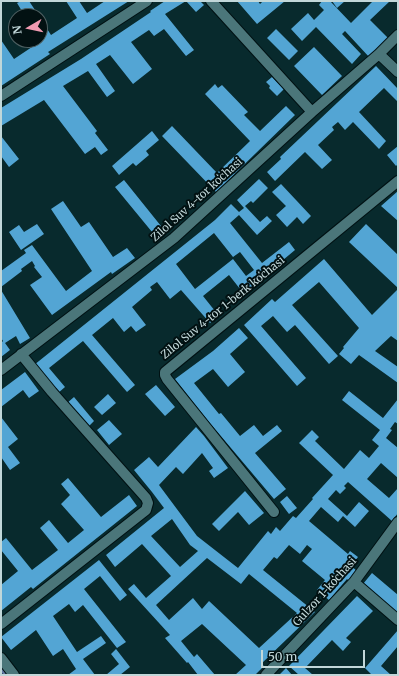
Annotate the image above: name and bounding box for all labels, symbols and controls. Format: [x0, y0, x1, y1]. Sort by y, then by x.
north arrow [8, 8, 48, 48]
text: N [10, 24, 25, 35]
street label: Zilol Suv 4-tor koʻchasi [148, 155, 246, 245]
street label: Zilol Suv 4-tor 1-berk koʻchasi [159, 254, 287, 362]
street label: Gulzor 1-koʻchasi [291, 555, 359, 629]
scale bar [263, 642, 367, 668]
text: 50 m [268, 649, 297, 664]

